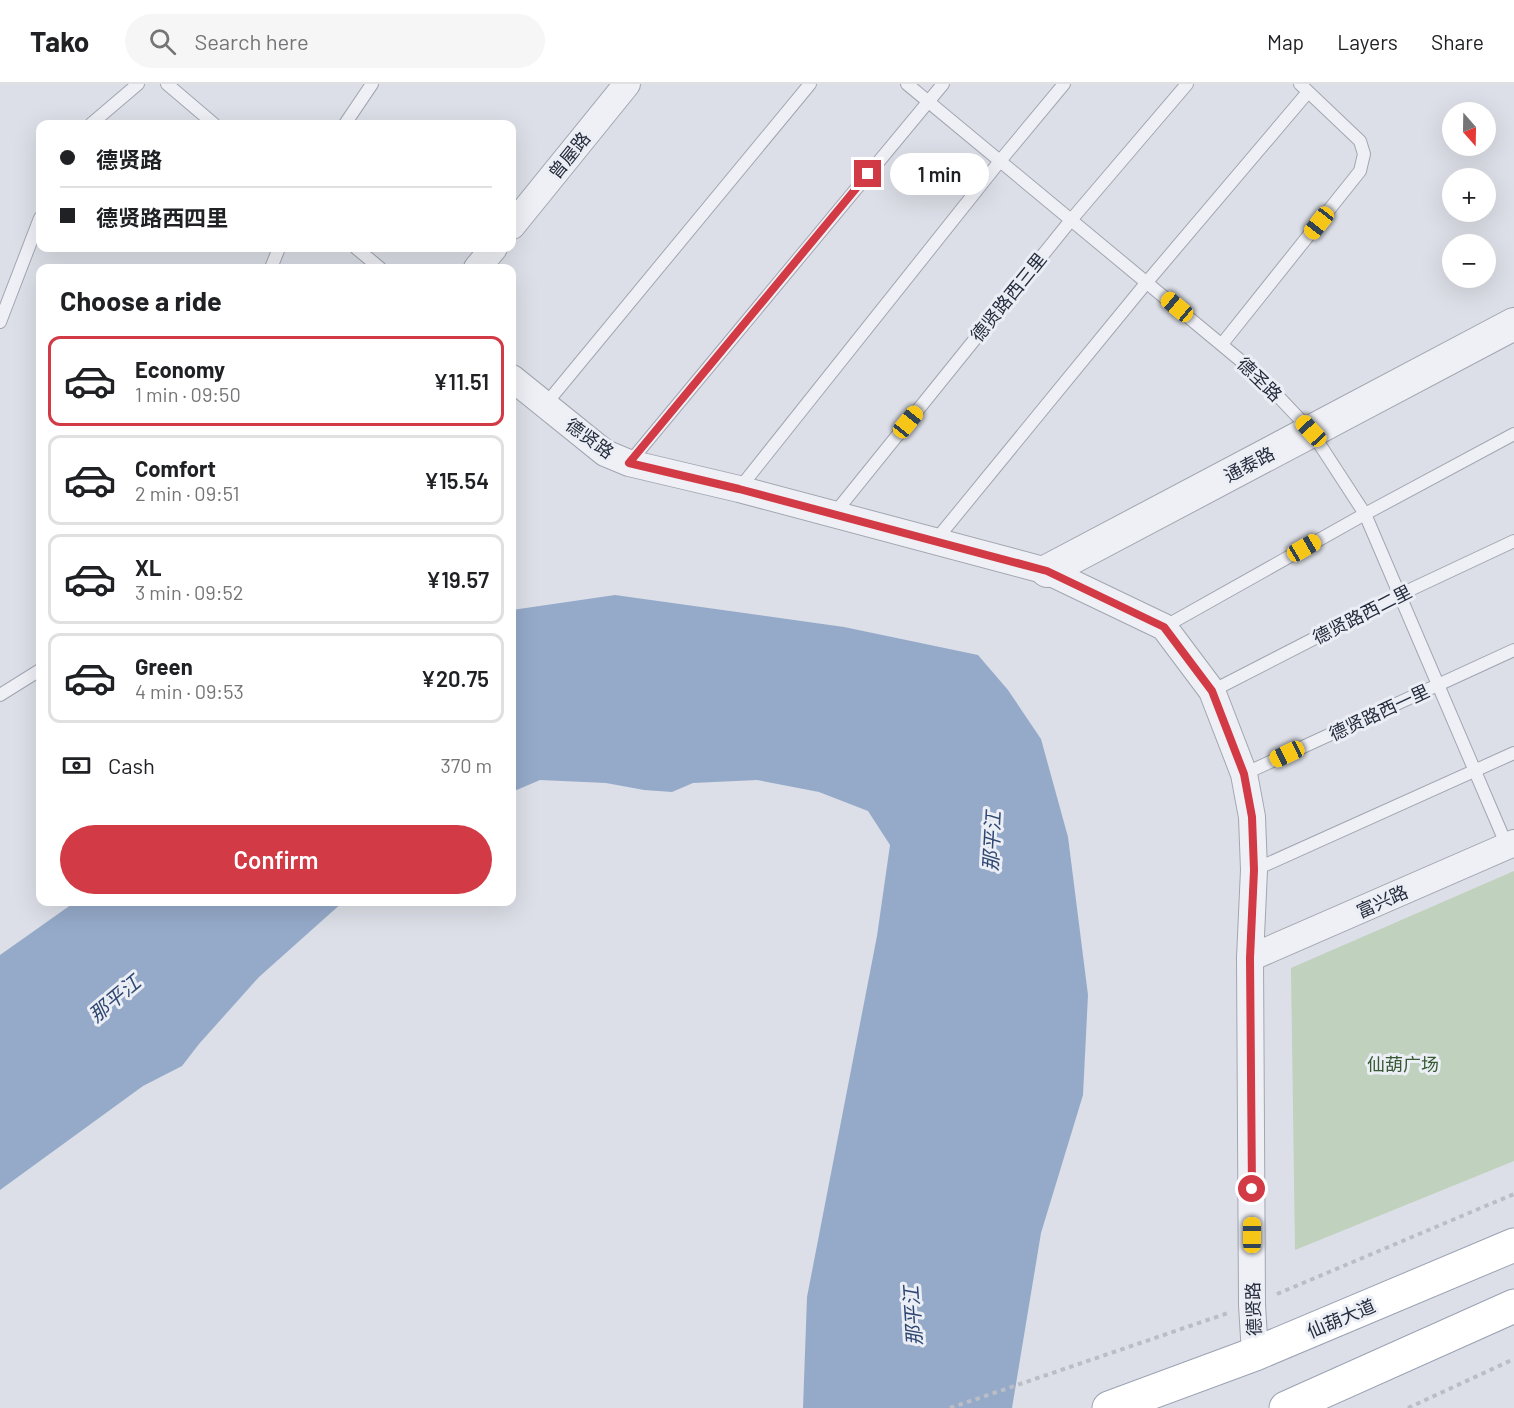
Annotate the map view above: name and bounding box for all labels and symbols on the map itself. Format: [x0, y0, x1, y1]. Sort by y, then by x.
north arrow [1442, 102, 1496, 156]
street label: 曾屋路 [543, 127, 595, 183]
callout: 1 min [889, 153, 988, 195]
route end [854, 160, 881, 187]
car [1301, 203, 1337, 243]
street label: 德贤路西三里 [965, 248, 1051, 346]
car [1157, 289, 1197, 325]
street label: 德圣路 [1233, 352, 1287, 406]
car [890, 402, 926, 442]
car [1292, 412, 1330, 450]
street label: 德贤路 [562, 413, 618, 463]
street label: 通泰路 [1220, 442, 1278, 486]
car [1284, 531, 1324, 565]
street label: 德贤路西二里 [1309, 580, 1415, 648]
street label: 德贤路西一里 [1325, 679, 1433, 745]
car [1267, 738, 1307, 770]
water label: 那平江 [977, 808, 1005, 872]
street label: 富兴路 [1353, 880, 1411, 922]
water label: 那平江 [83, 968, 146, 1026]
park label: 仙葫广场 [1367, 1053, 1439, 1075]
route start [1238, 1175, 1265, 1202]
car [1243, 1217, 1261, 1253]
street label: 德贤路 [1241, 1282, 1265, 1336]
water label: 那平江 [898, 1283, 926, 1347]
street label: 仙葫大道 [1304, 1294, 1378, 1342]

